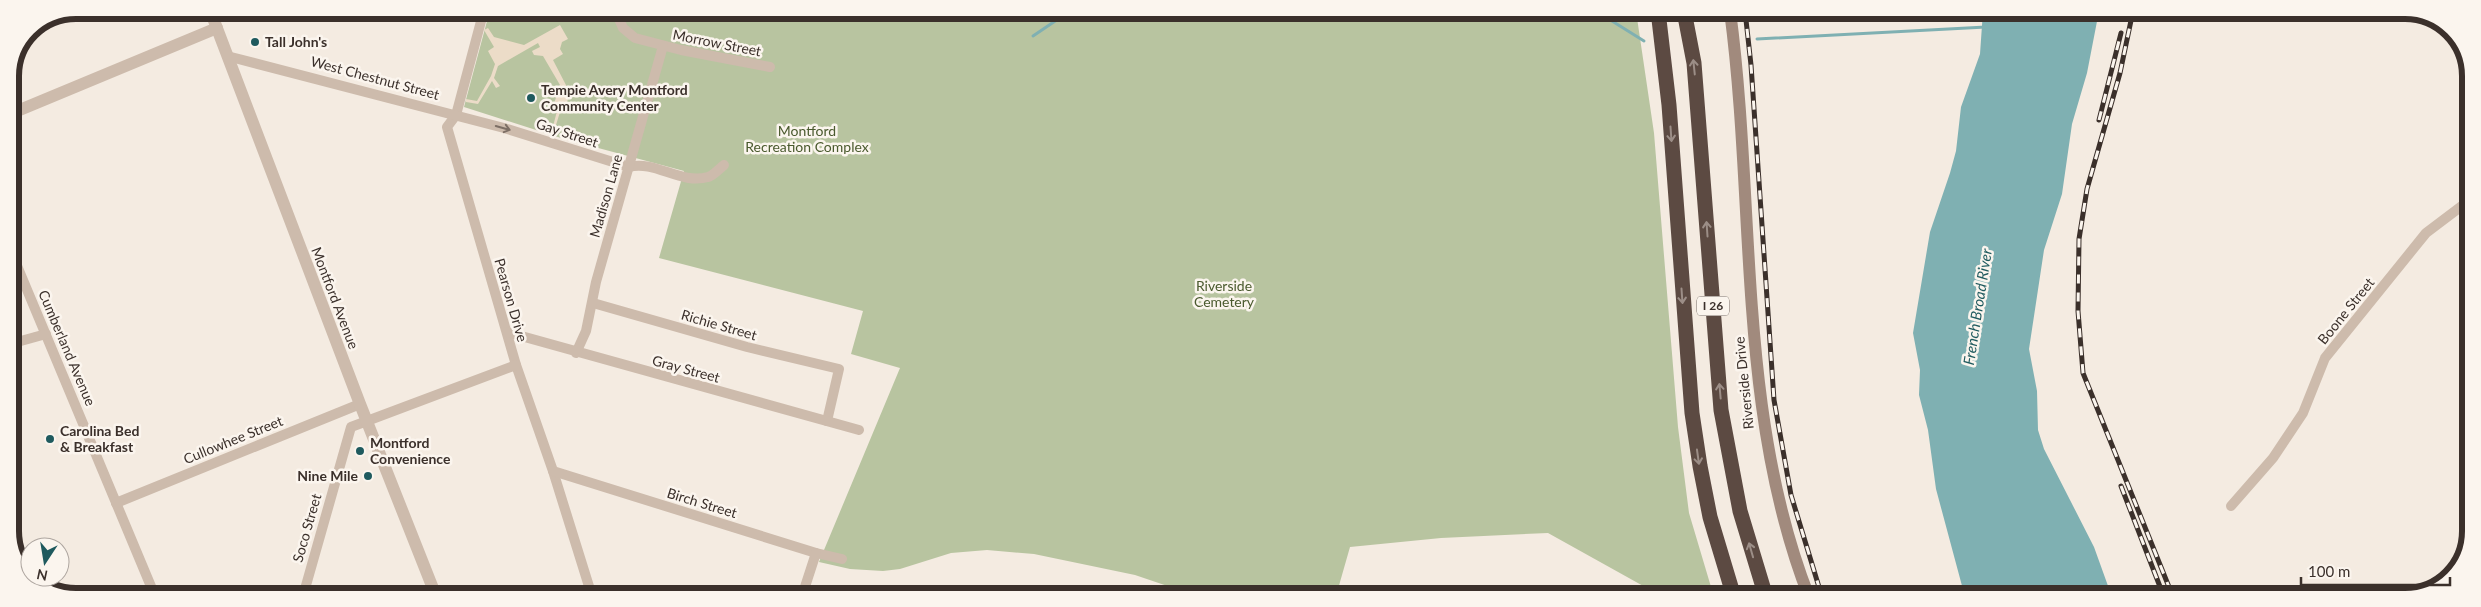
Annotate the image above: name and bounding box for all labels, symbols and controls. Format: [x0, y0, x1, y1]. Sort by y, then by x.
street label: Morrow Street [671, 26, 763, 59]
place label: Tall John's [265, 33, 327, 50]
marker: Tall John's [249, 36, 261, 48]
street label: West Chestnut Street [309, 52, 441, 103]
one-way arrow [1689, 59, 1699, 75]
place label: Tempie Avery Montford Community Center [541, 81, 688, 114]
marker: Tempie Avery Montford Community Center [525, 92, 537, 104]
street label: Gay Street [534, 115, 600, 151]
park label: Montford Recreation Complex [745, 122, 869, 155]
one-way arrow [495, 123, 511, 133]
one-way arrow [1666, 125, 1676, 141]
street label: Madison Lane [586, 152, 626, 239]
one-way arrow [1702, 221, 1712, 237]
street label: Montford Avenue [308, 244, 363, 351]
water label: French Broad River [1959, 247, 1995, 366]
street label: Pearson Drive [491, 256, 532, 344]
street label: Boone Street [2314, 274, 2378, 347]
park label: Riverside Cemetery [1194, 277, 1255, 310]
street label: Cumberland Avenue [35, 287, 100, 408]
one-way arrow [1678, 288, 1687, 304]
road number: I 26 [1697, 296, 1729, 316]
street label: Richie Street [679, 306, 759, 343]
street label: Riverside Drive [1730, 336, 1757, 430]
street label: Gray Street [650, 351, 722, 386]
one-way arrow [1715, 383, 1724, 399]
street label: Cullowhee Street [181, 412, 285, 467]
place label: Carolina Bed & Breakfast [60, 422, 139, 455]
marker: Carolina Bed & Breakfast [44, 433, 56, 445]
place label: Montford Convenience [370, 434, 451, 467]
marker: Montford Convenience [354, 445, 366, 457]
one-way arrow [1694, 449, 1704, 465]
place label: Nine Mile [297, 467, 359, 484]
marker: Nine Mile [362, 470, 374, 482]
street label: Birch Street [665, 484, 739, 521]
street label: Soco Street [289, 492, 324, 564]
north arrow [20, 537, 70, 587]
one-way arrow [1745, 543, 1755, 559]
scale bar [2301, 554, 2450, 586]
text: 100 m [2308, 562, 2350, 580]
text: N [35, 566, 49, 585]

